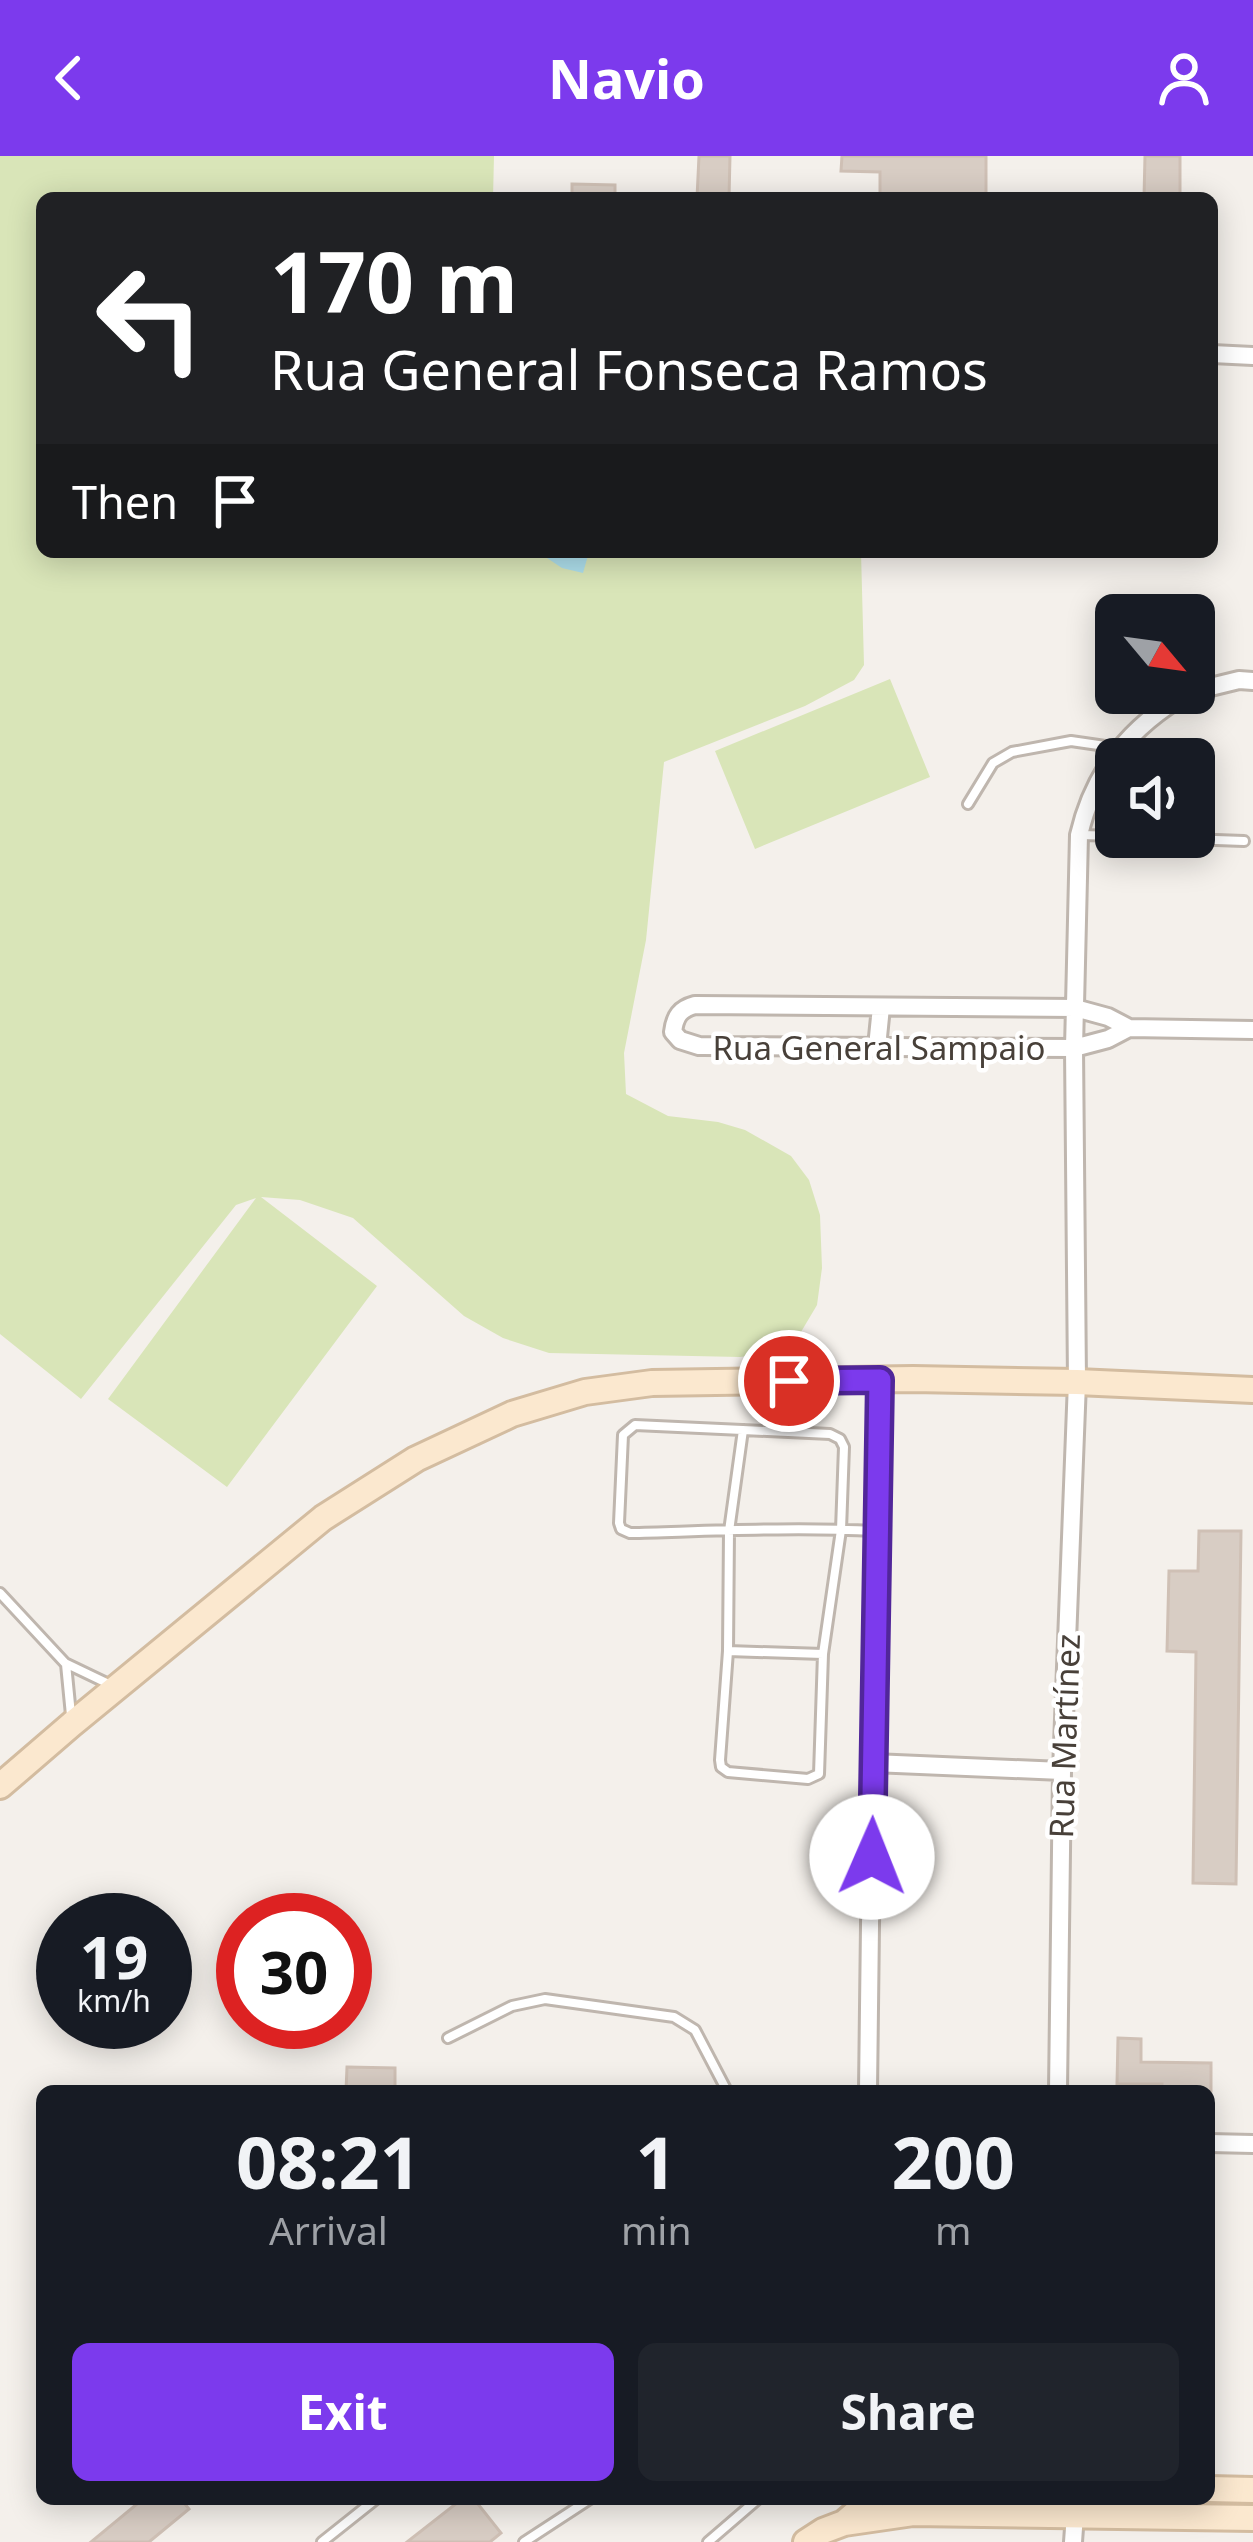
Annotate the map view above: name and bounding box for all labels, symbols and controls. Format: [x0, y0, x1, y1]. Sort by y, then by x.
text: Navio [548, 41, 705, 115]
icon: back [36, 45, 102, 111]
icon: person [1151, 45, 1217, 111]
text: 170 m [270, 223, 518, 338]
icon: left [72, 240, 228, 396]
text: Rua General Fonseca Ramos [270, 332, 988, 406]
icon: arrive [202, 468, 268, 534]
text: Then [72, 471, 178, 532]
north arrow [1095, 594, 1215, 714]
map controls [1095, 594, 1215, 858]
button: sound [1095, 738, 1215, 858]
street label: Rua General Sampaio [712, 1025, 1046, 1070]
pin [738, 1330, 840, 1432]
icon: arrive [756, 1348, 822, 1414]
street label: Rua Martínez [1038, 1633, 1090, 1839]
position arrow [809, 1794, 935, 1920]
speed limit sign: 30 [216, 1893, 372, 2049]
text: 19 [80, 1915, 148, 1997]
text: km/h [77, 1980, 151, 2021]
text: 08:21 [236, 2112, 421, 2210]
text: 1 [636, 2112, 677, 2210]
text: 200 [891, 2112, 1015, 2210]
text: Arrival [269, 2203, 388, 2256]
text: min [621, 2203, 692, 2256]
text: m [935, 2203, 971, 2256]
button: Exit [72, 2343, 614, 2481]
button: Share [638, 2343, 1179, 2481]

